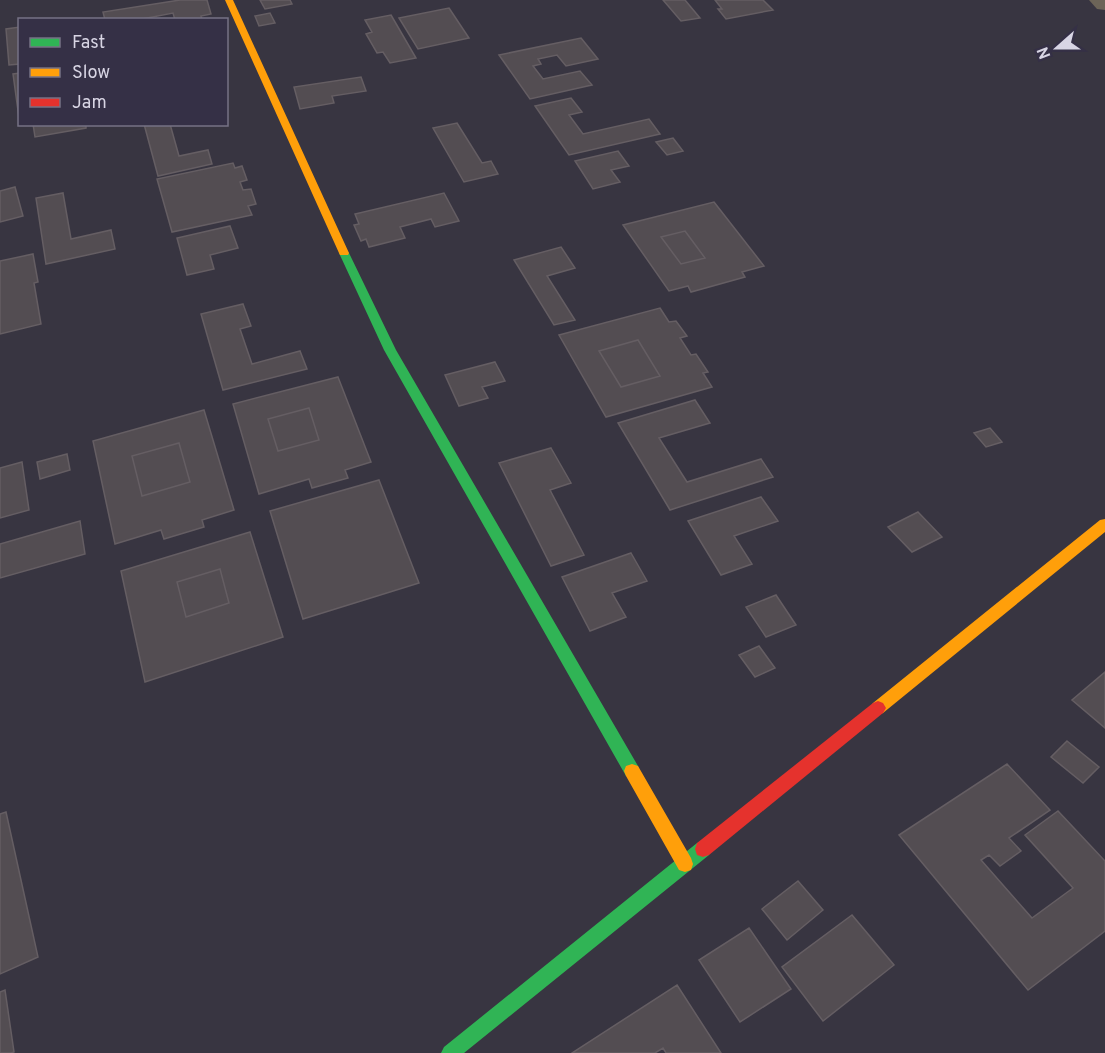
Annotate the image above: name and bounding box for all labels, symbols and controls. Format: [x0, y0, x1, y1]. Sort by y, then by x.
legend [18, 18, 228, 126]
north arrow [1027, 18, 1087, 78]
text: Fast [72, 32, 105, 55]
text: N [1033, 44, 1056, 62]
text: Slow [72, 62, 110, 85]
text: Jam [72, 92, 107, 115]

